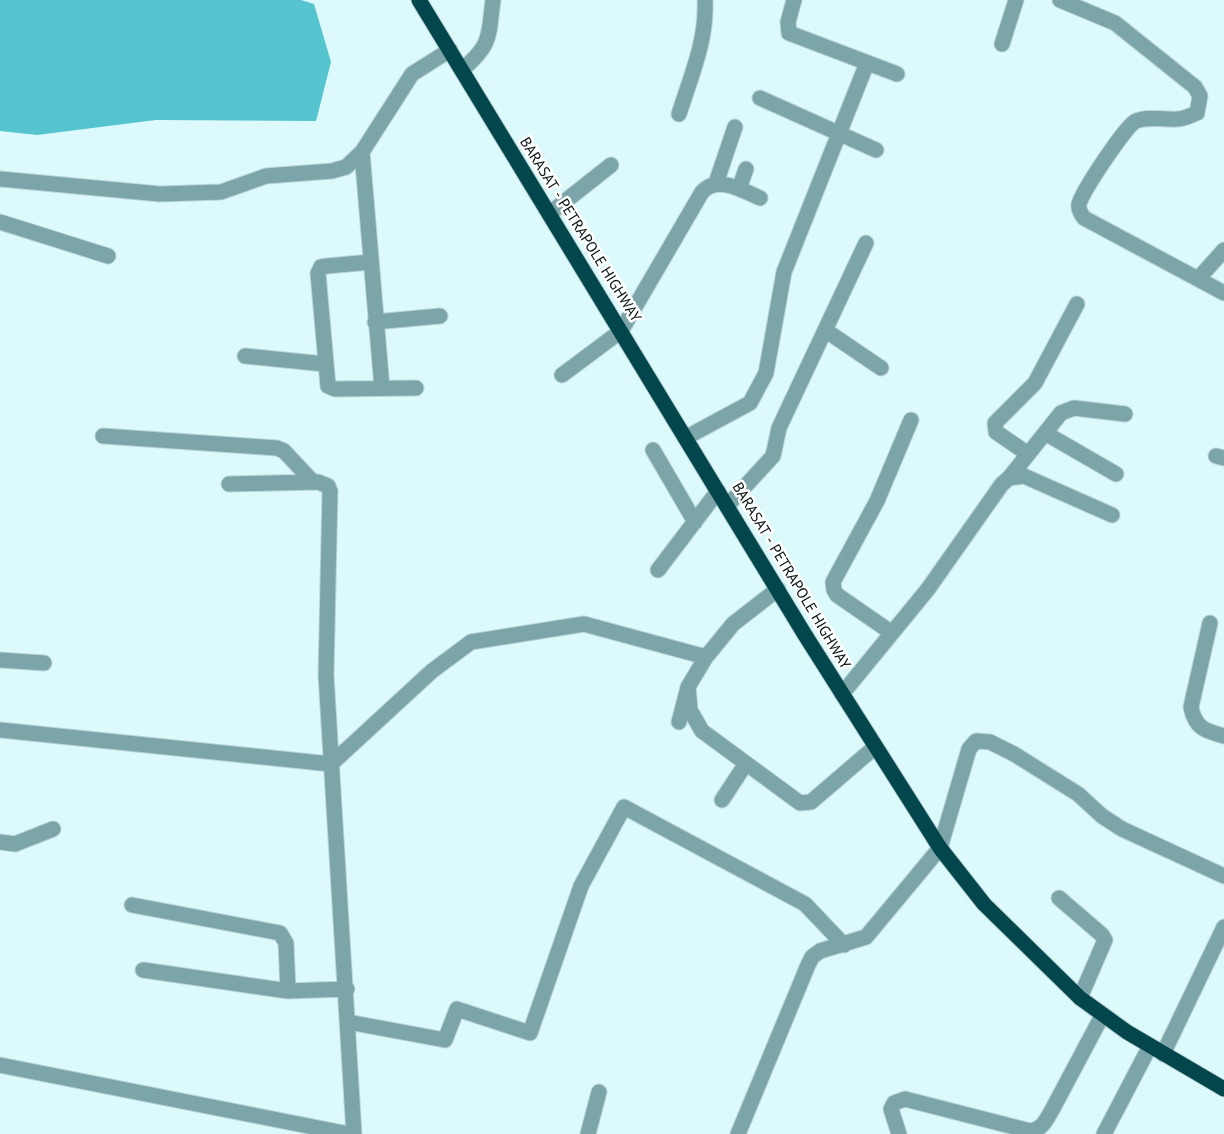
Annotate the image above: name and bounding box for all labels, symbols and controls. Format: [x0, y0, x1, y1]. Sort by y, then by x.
street label: BARASAT - PETRAPOLE HIGHWAY [516, 134, 644, 326]
street label: BARASAT - PETRAPOLE HIGHWAY [728, 479, 854, 673]

